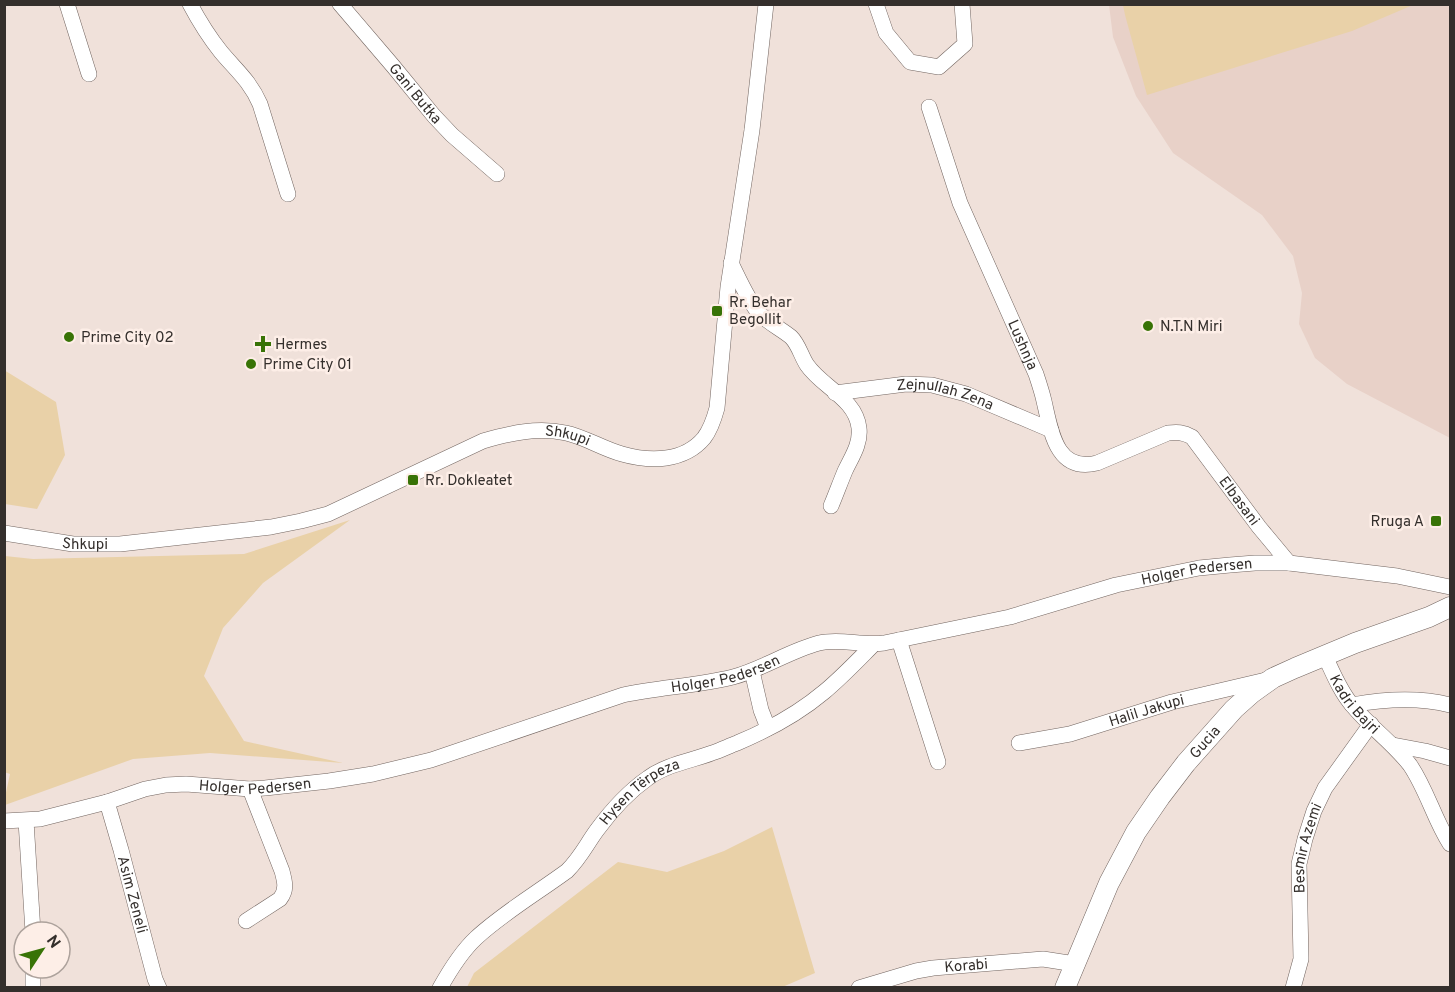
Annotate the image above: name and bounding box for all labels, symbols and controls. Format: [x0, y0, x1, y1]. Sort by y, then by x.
street label: Gani Butka [384, 60, 445, 129]
place label: Rr. Behar Begollit [729, 294, 792, 330]
marker: Rr. Behar Begollit [710, 304, 724, 318]
street label: Lushnja [1002, 317, 1041, 373]
place label: N.T.N Miri [1160, 318, 1223, 337]
marker: N.T.N Miri [1141, 319, 1155, 333]
place label: Prime City 02 [81, 329, 174, 348]
marker: Prime City 02 [62, 330, 76, 344]
place label: Hermes [275, 336, 327, 355]
marker: Hermes [256, 337, 270, 351]
place label: Prime City 01 [263, 356, 352, 375]
marker: Prime City 01 [244, 357, 258, 371]
street label: Zejnullah Zena [895, 376, 996, 416]
street label: Shkupi [544, 423, 593, 451]
place label: Rr. Dokleatet [425, 472, 512, 491]
marker: Rr. Dokleatet [406, 473, 420, 487]
street label: Elbasani [1214, 473, 1263, 530]
place label: Rruga A [1370, 513, 1424, 532]
marker: Rruga A [1429, 514, 1443, 528]
street label: Shkupi [61, 534, 108, 555]
street label: Holger Pedersen [1140, 555, 1253, 591]
street label: Holger Pedersen [670, 651, 784, 698]
street label: Kadri Bajri [1324, 672, 1383, 739]
street label: Halil Jakupi [1107, 691, 1186, 732]
street label: Gucia [1186, 722, 1226, 763]
street label: Hysen Tërpeza [596, 756, 682, 830]
street label: Holger Pedersen [198, 775, 312, 800]
street label: Besmir Azemi [1290, 800, 1327, 894]
street label: Asim Zeneli [112, 854, 151, 936]
north arrow [12, 920, 72, 980]
text: N [41, 932, 64, 953]
street label: Korabi [944, 956, 989, 978]

